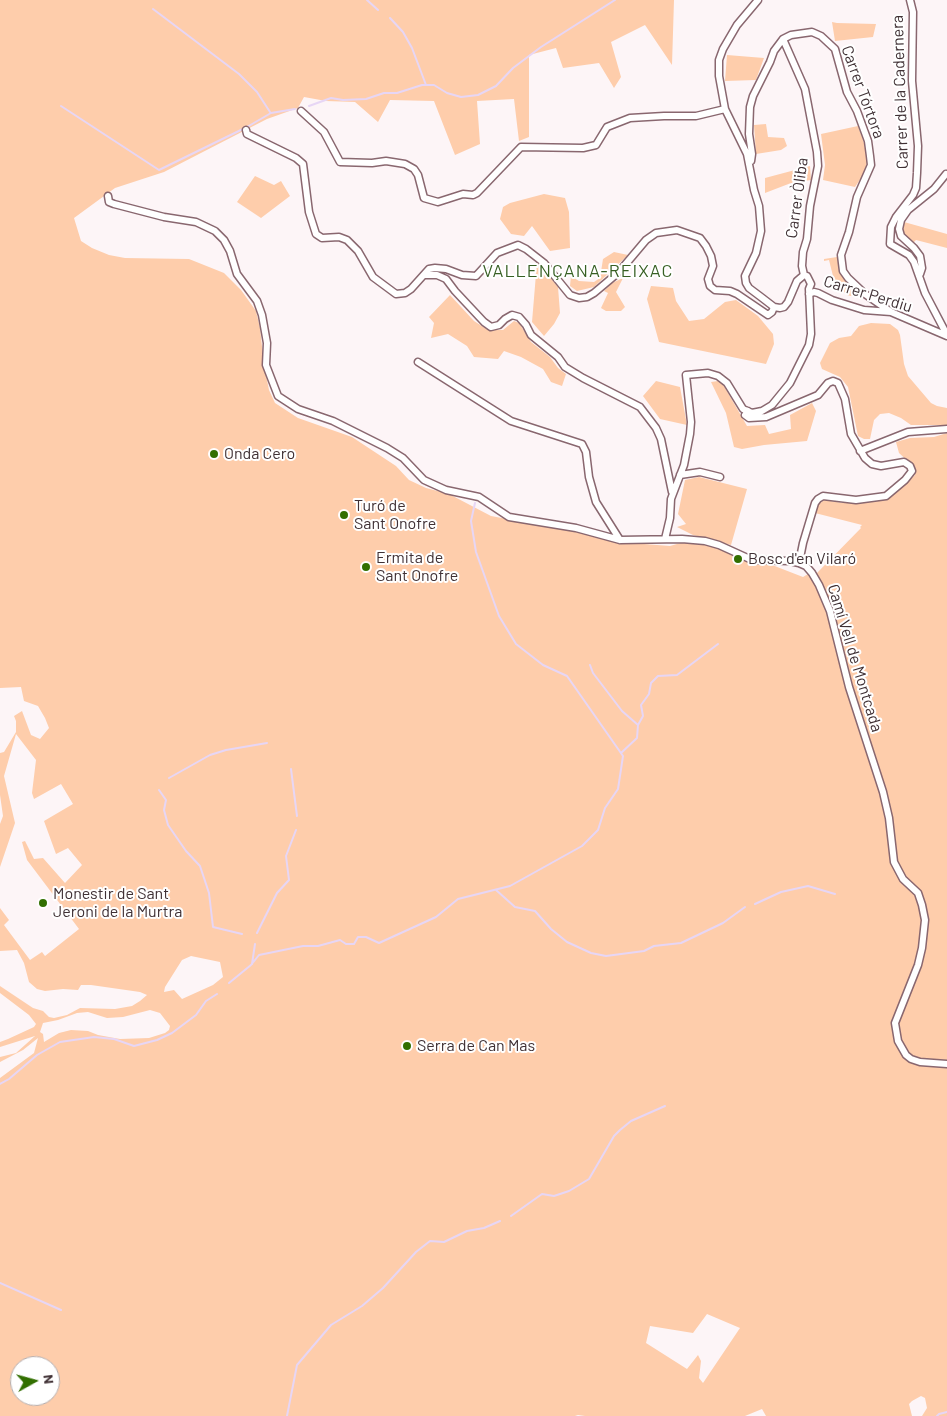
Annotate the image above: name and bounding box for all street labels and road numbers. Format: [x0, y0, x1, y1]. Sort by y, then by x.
street label: Carrer de la Cadernera [888, 15, 912, 169]
street label: Carrer Tórtora [837, 43, 889, 141]
street label: Carrer Òliba [782, 156, 812, 240]
street label: Carrer Perdiu [821, 271, 915, 317]
street label: Camí Vell de Montcada [823, 582, 887, 734]

